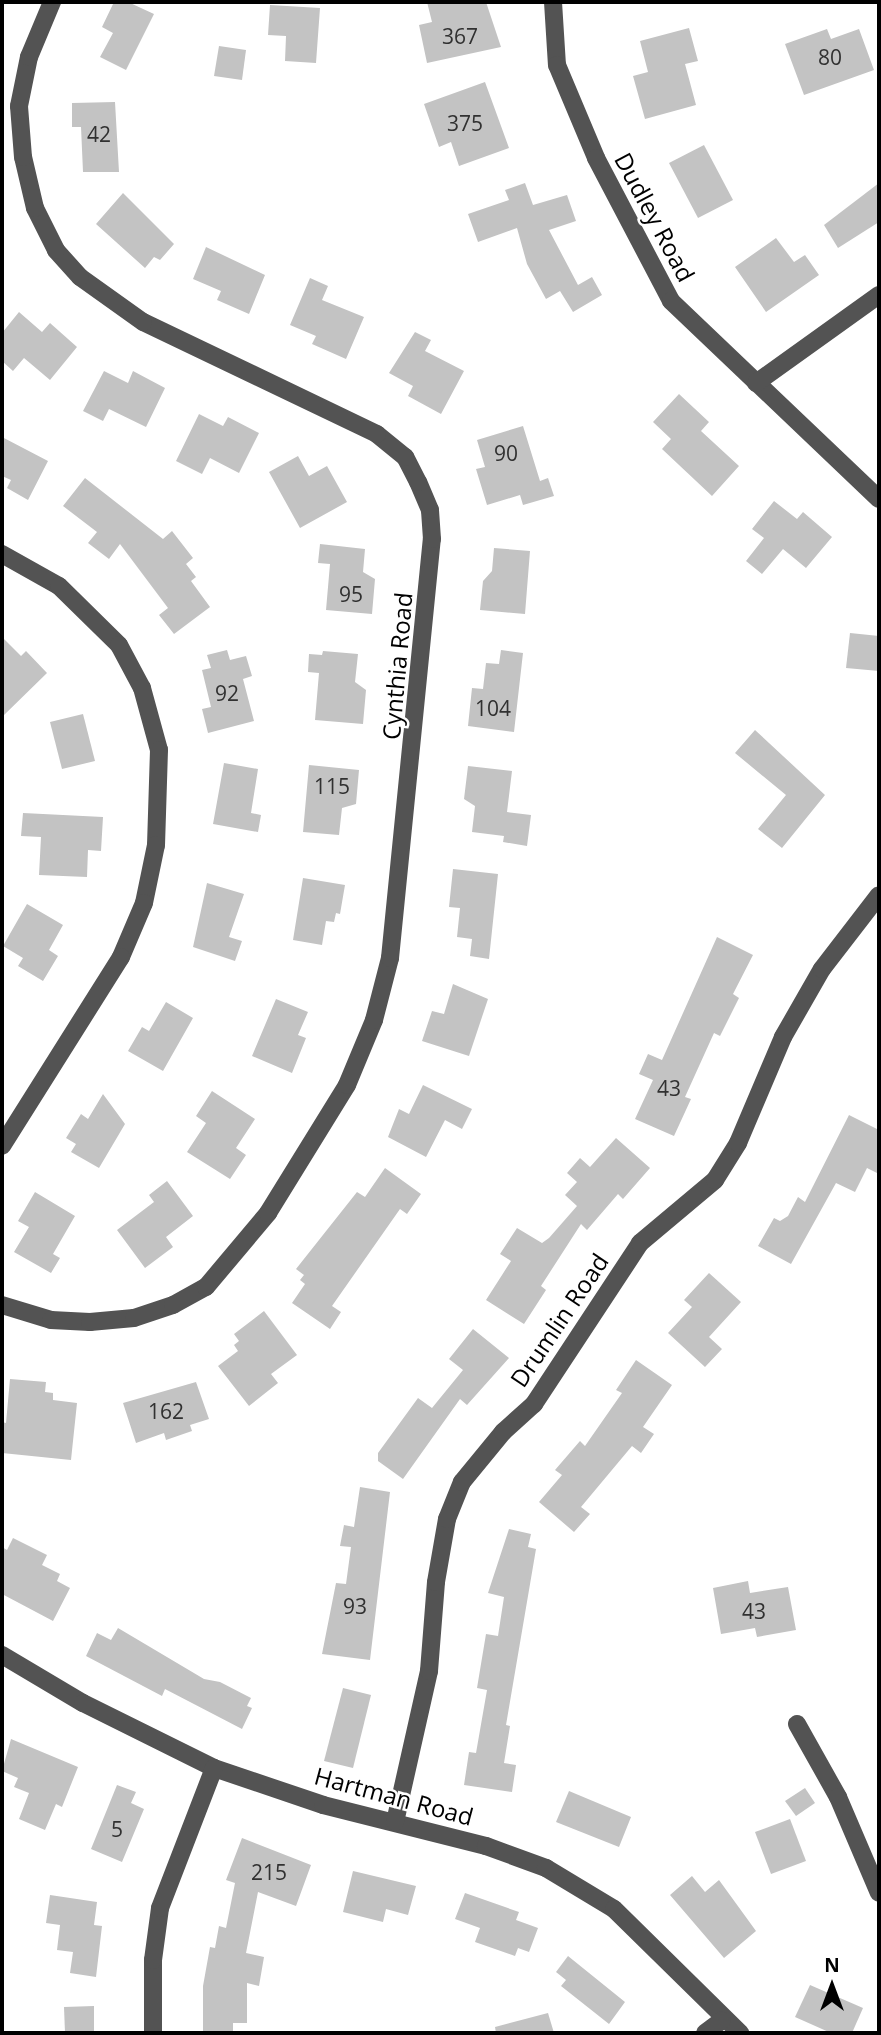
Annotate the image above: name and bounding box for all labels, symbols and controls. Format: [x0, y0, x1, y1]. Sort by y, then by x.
house number: 367 [442, 23, 478, 49]
house number: 80 [818, 44, 842, 70]
house number: 375 [447, 110, 483, 136]
house number: 42 [87, 121, 111, 147]
street label: Dudley Road [609, 148, 701, 286]
house number: 90 [494, 440, 518, 466]
house number: 95 [339, 581, 363, 607]
street label: Cynthia Road [376, 591, 418, 741]
house number: 92 [215, 680, 239, 706]
house number: 104 [475, 695, 511, 721]
house number: 115 [314, 773, 350, 799]
house number: 43 [657, 1075, 681, 1101]
street label: Drumlin Road [504, 1248, 614, 1392]
house number: 162 [148, 1398, 184, 1424]
house number: 93 [343, 1593, 367, 1619]
house number: 43 [742, 1598, 766, 1624]
street label: Hartman Road [311, 1761, 477, 1831]
house number: 5 [111, 1816, 123, 1842]
house number: 215 [251, 1859, 287, 1885]
north arrow [797, 1951, 867, 2021]
text: N [824, 1952, 840, 1978]

